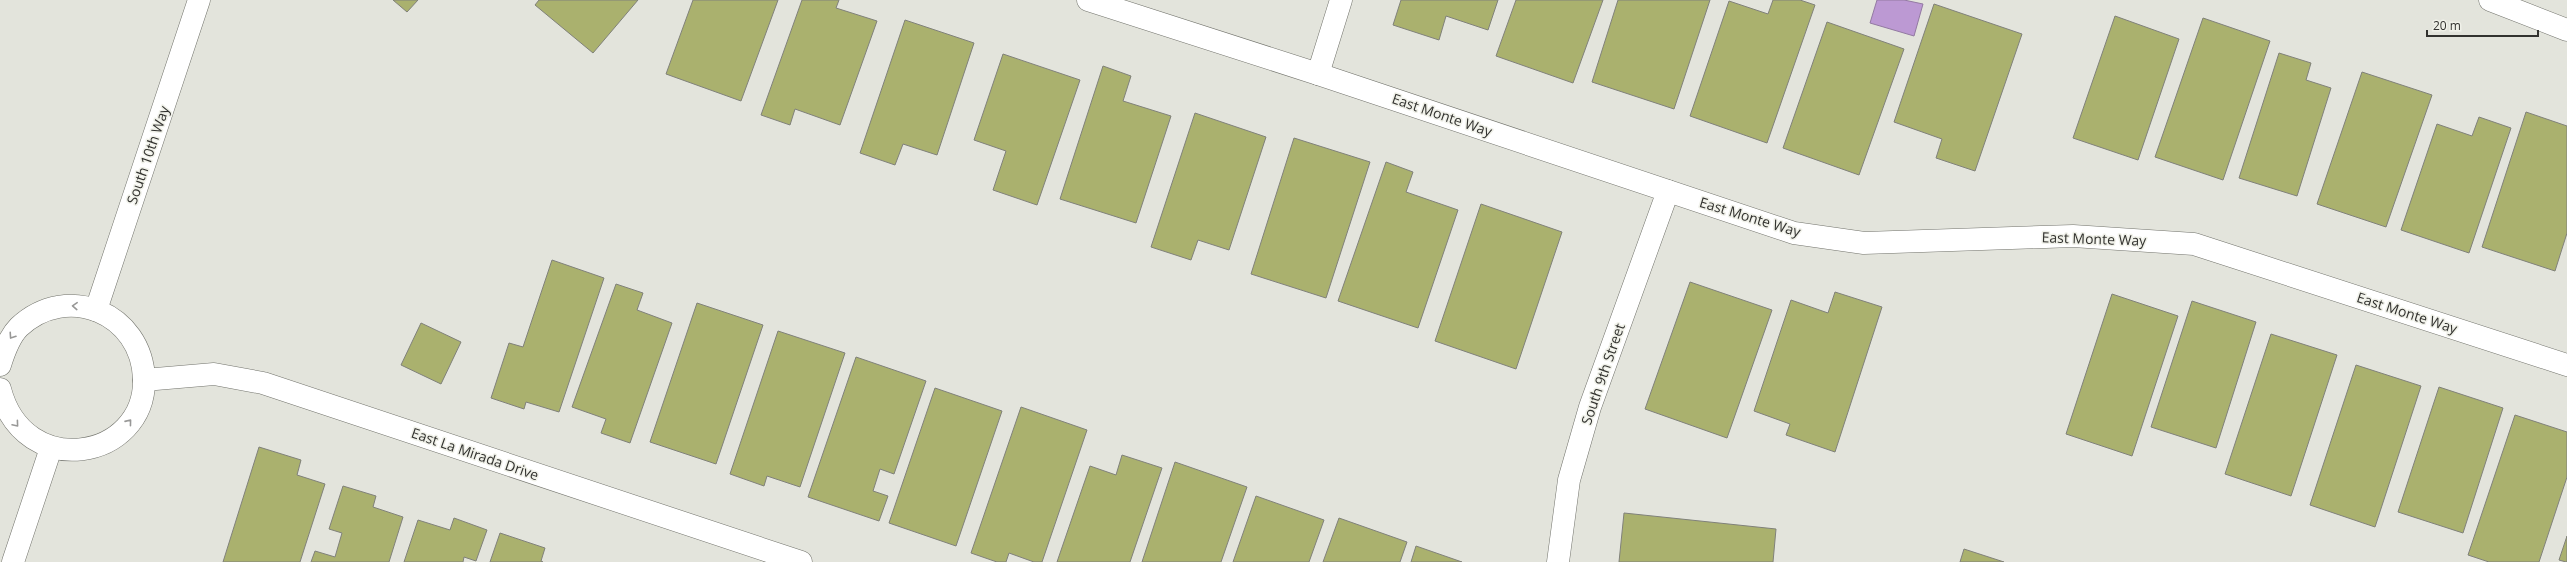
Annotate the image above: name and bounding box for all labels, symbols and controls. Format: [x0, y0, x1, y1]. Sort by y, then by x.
scale bar [2427, 12, 2538, 38]
text: 20 m [2433, 17, 2461, 34]
street label: East Monte Way [1390, 89, 1496, 141]
street label: South 10th Way [122, 102, 174, 207]
street label: East Monte Way [1697, 192, 1804, 241]
street label: East Monte Way [2041, 227, 2148, 250]
street label: East Monte Way [2354, 287, 2461, 338]
one-way arrow [72, 302, 78, 311]
street label: South 9th Street [1576, 321, 1629, 427]
one-way arrow [10, 332, 17, 339]
one-way arrow [12, 419, 19, 427]
one-way arrow [124, 419, 131, 426]
street label: East La Mirada Drive [409, 423, 541, 484]

